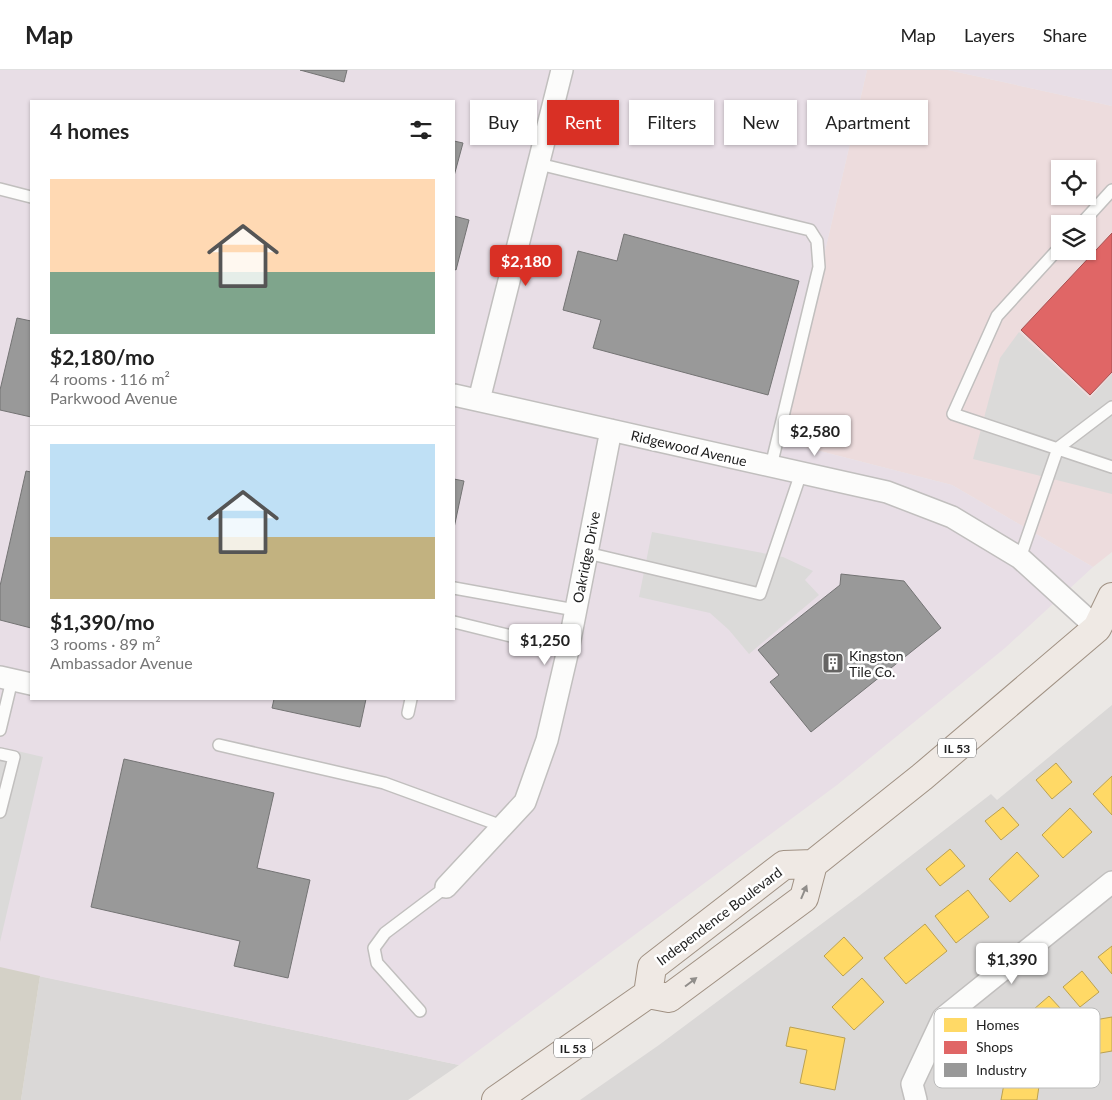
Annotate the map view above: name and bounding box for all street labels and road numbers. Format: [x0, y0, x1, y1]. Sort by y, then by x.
street label: Ridgewood Avenue [629, 426, 749, 470]
street label: Oakridge Drive [569, 510, 603, 604]
road number: IL 53 [938, 738, 976, 758]
street label: Independence Boulevard [653, 863, 785, 969]
road number: IL 53 [554, 1038, 592, 1058]

